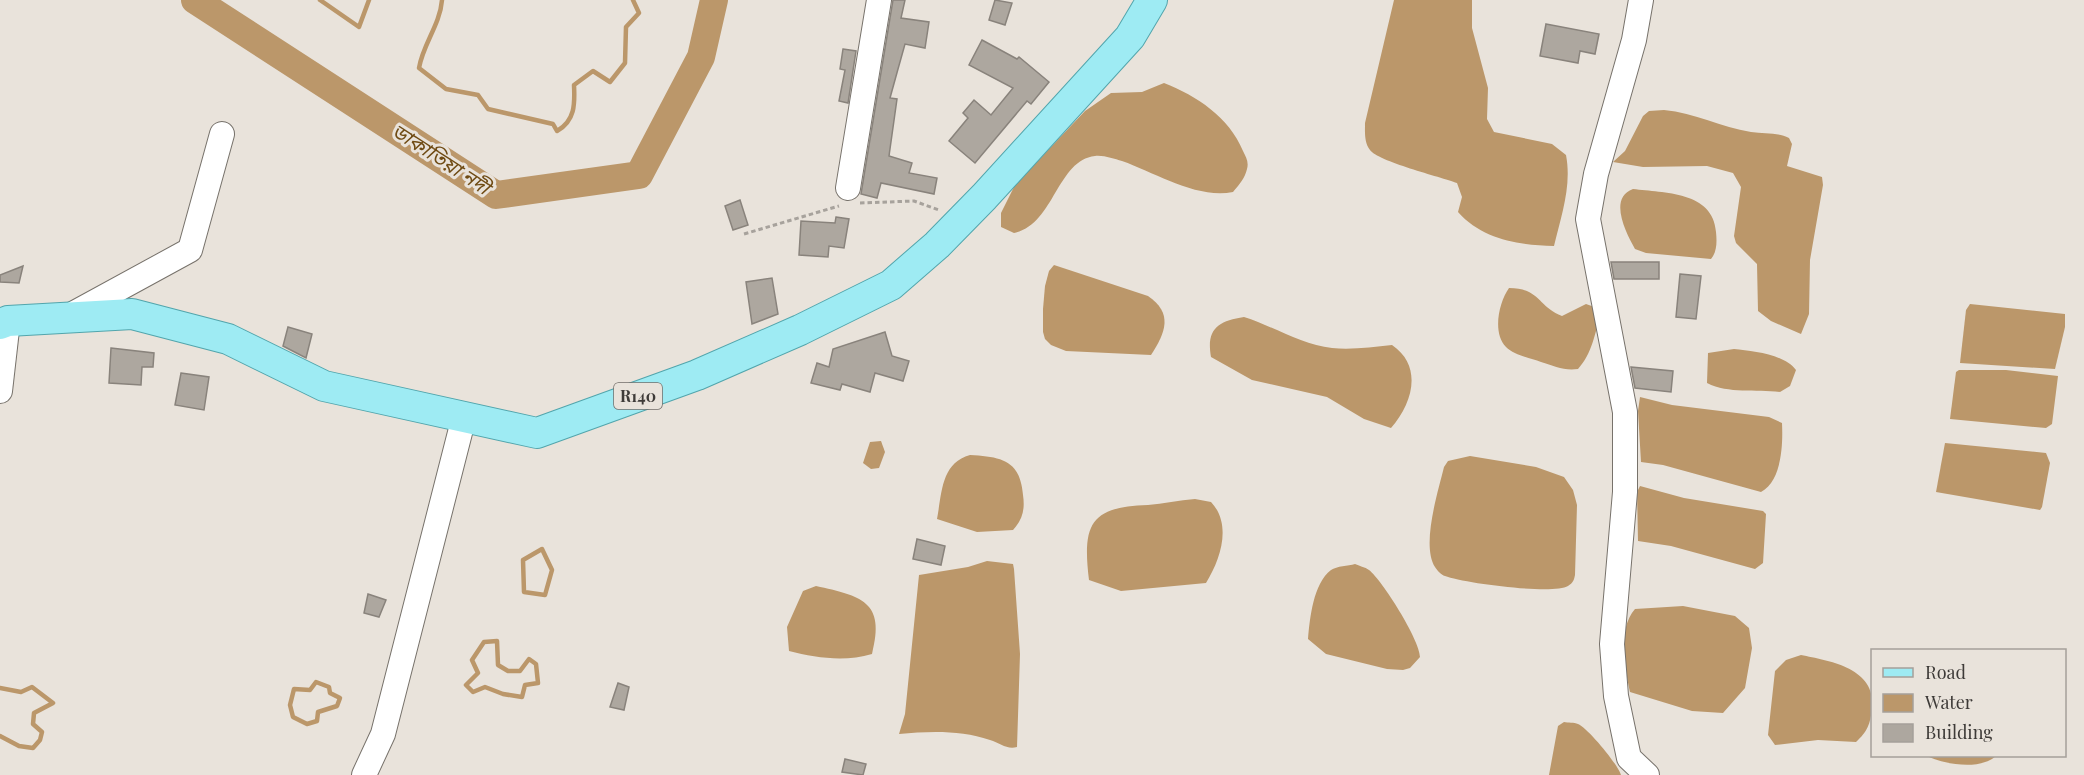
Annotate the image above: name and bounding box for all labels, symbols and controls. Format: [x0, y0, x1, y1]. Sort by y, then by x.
water label: ডাকাতিয়া নদী [388, 116, 499, 202]
road number: R140 [614, 383, 662, 409]
legend [1871, 649, 2066, 757]
text: Road [1925, 660, 1966, 684]
text: Water [1924, 690, 1973, 714]
text: Building [1925, 720, 1993, 744]

